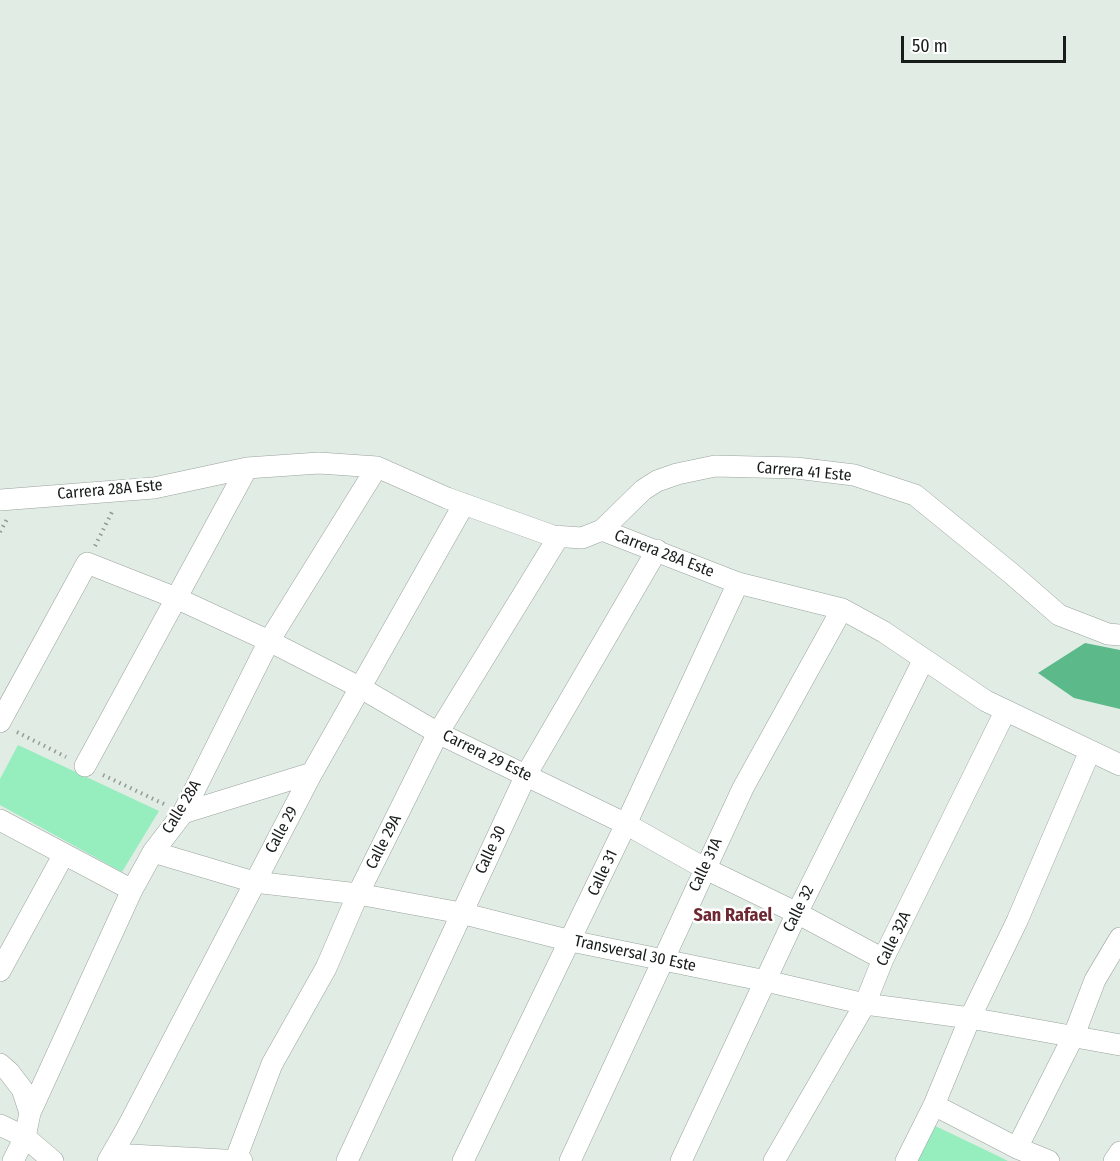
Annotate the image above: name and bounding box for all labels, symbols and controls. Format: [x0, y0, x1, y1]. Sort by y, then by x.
scale bar [904, 24, 1069, 62]
text: 50 m [912, 35, 948, 57]
street label: Carrera 41 Este [756, 458, 852, 486]
street label: Carrera 28A Este [57, 476, 163, 504]
street label: Carrera 28A Este [611, 526, 717, 582]
street label: Carrera 29 Este [439, 726, 535, 786]
street label: Calle 28A [159, 777, 205, 837]
street label: Calle 29 [262, 803, 302, 857]
street label: Calle 29A [362, 812, 406, 872]
street label: Calle 30 [471, 823, 511, 877]
street label: Calle 31A [685, 835, 727, 895]
street label: Calle 31 [584, 847, 622, 899]
street label: Calle 32 [779, 882, 819, 936]
district label: San Rafael [694, 905, 772, 927]
street label: Calle 32A [873, 909, 915, 969]
street label: Transversal 30 Este [572, 932, 698, 976]

